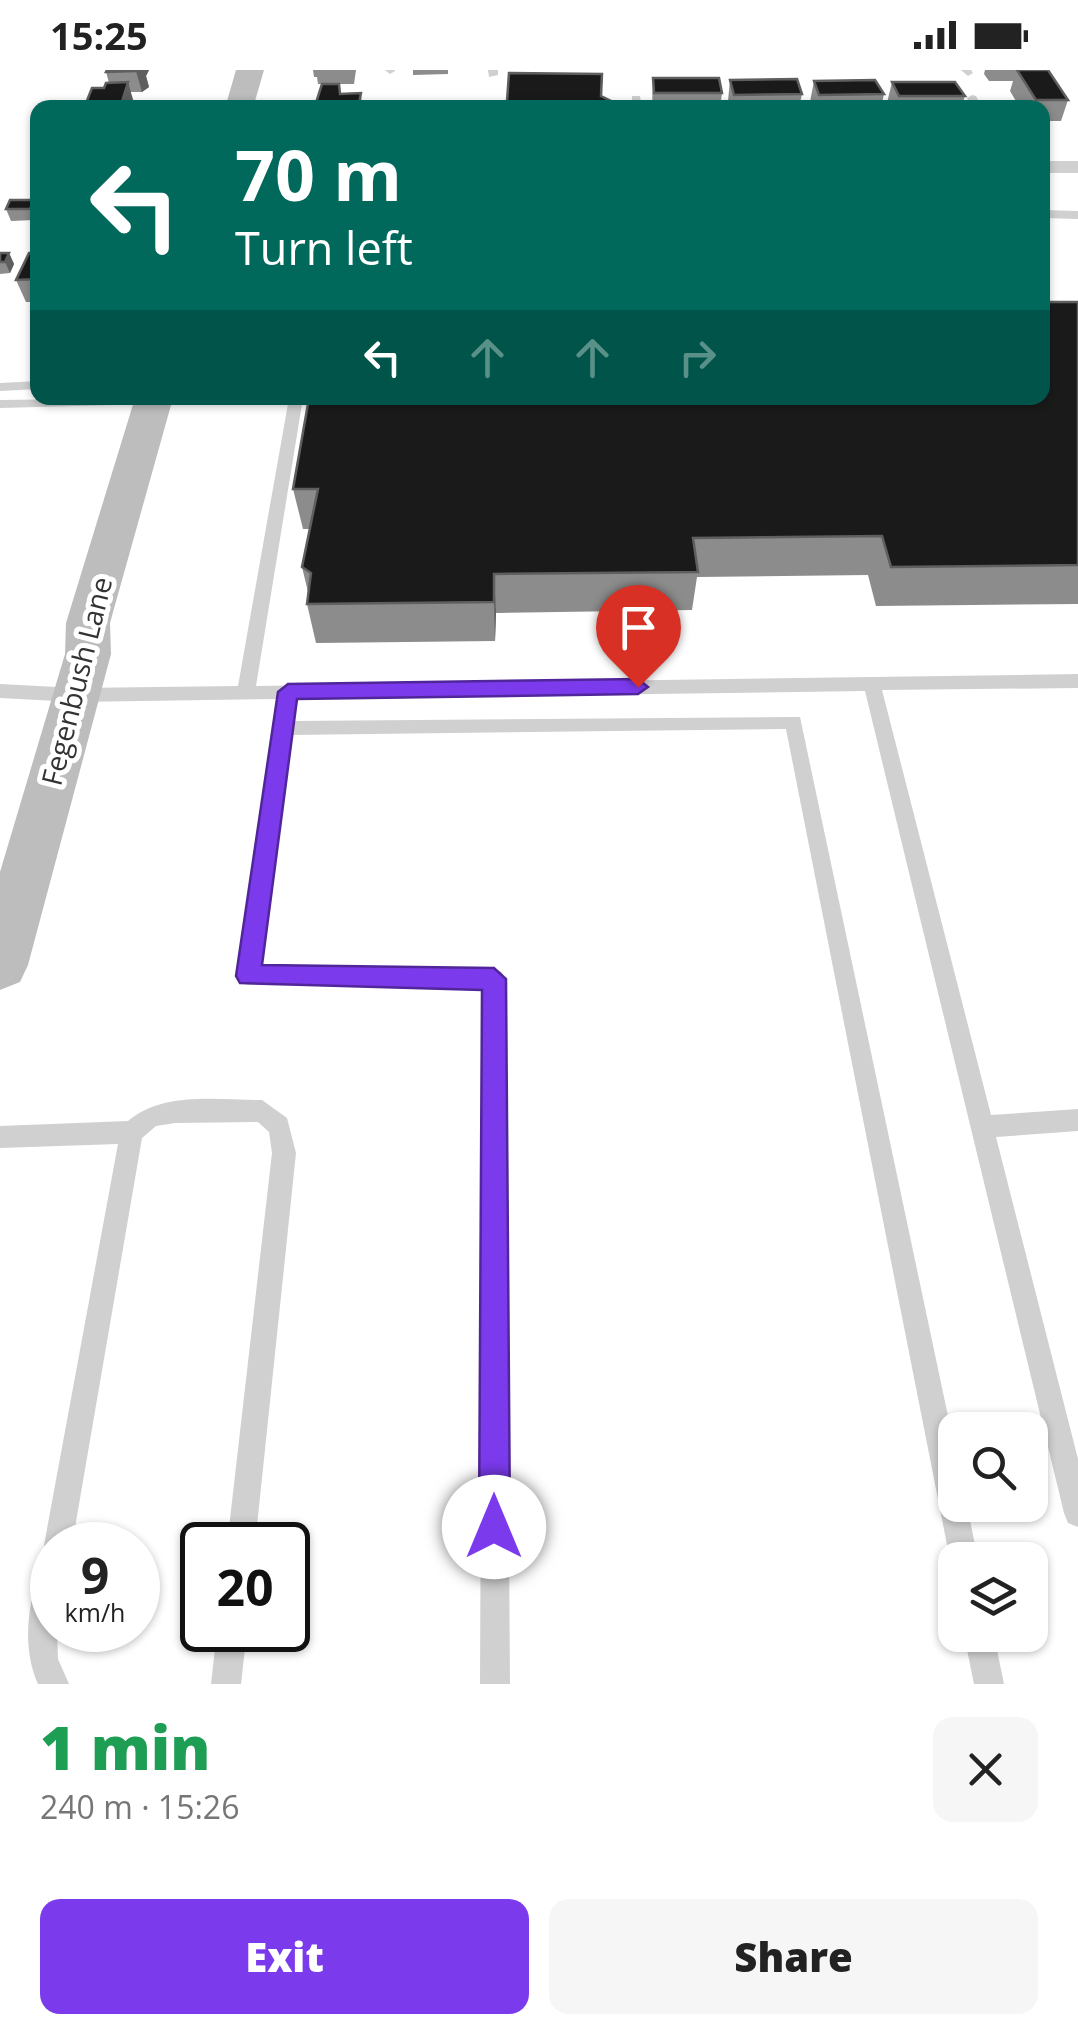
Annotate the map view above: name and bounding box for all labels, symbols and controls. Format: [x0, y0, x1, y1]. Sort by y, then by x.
text: 15:25 [50, 9, 148, 61]
text: 70 m [235, 126, 402, 222]
icon: left [70, 140, 200, 270]
text: Turn left [235, 217, 413, 278]
icon: left [355, 330, 410, 385]
icon: ahead [460, 330, 515, 385]
icon: ahead [565, 330, 620, 385]
icon: right [670, 330, 725, 385]
street label: Fegenbush Lane [32, 573, 120, 789]
pin [596, 585, 681, 688]
icon: arrive [611, 600, 666, 655]
map controls [938, 1412, 1048, 1652]
button: search [938, 1412, 1048, 1522]
position arrow [442, 1475, 546, 1579]
speed limit sign: 20 [180, 1522, 310, 1652]
text: 9 [81, 1541, 109, 1609]
button: layers [938, 1542, 1048, 1652]
text: km/h [65, 1595, 125, 1629]
text: 1 min [40, 1706, 210, 1788]
button: close [933, 1717, 1038, 1822]
text: 240 m · 15:26 [40, 1785, 239, 1828]
button: Exit [40, 1899, 529, 2014]
button: Share [549, 1899, 1038, 2014]

